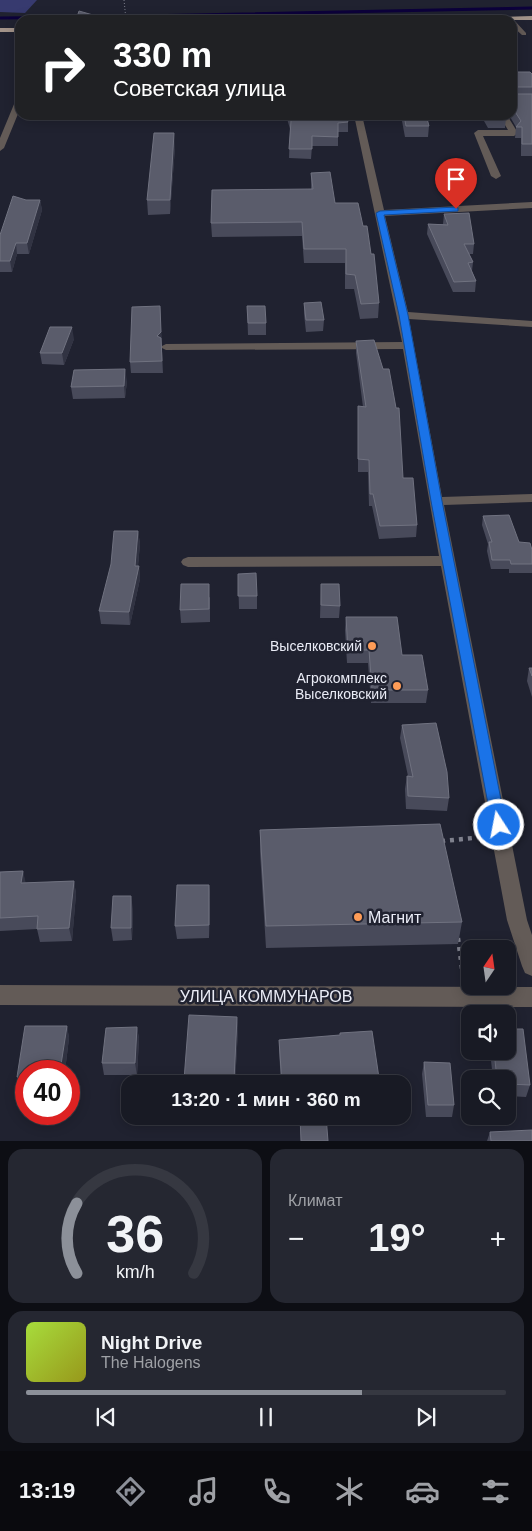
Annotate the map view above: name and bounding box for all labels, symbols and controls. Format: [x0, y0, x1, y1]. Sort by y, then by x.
icon: right [30, 35, 95, 100]
text: 330 m [113, 35, 212, 74]
text: Советская улица [113, 76, 286, 101]
pin [435, 158, 477, 209]
icon: arrive [442, 165, 470, 193]
place label: Выселковский [270, 638, 362, 654]
marker: Выселковский [366, 640, 378, 652]
place label: Агрокомплекс Выселковский [295, 670, 387, 702]
marker: Агрокомплекс Выселковский [391, 680, 403, 692]
position arrow [472, 798, 524, 850]
place label: Магнит [368, 909, 422, 926]
marker: Магнит [352, 911, 364, 923]
north arrow [461, 940, 516, 995]
map controls [461, 940, 516, 1125]
street label: УЛИЦА КОММУНАРОВ [180, 988, 352, 1005]
button: sound [461, 1005, 516, 1060]
speed limit sign: 40 [15, 1060, 80, 1125]
button: search [461, 1070, 516, 1125]
text: 13:20 · 1 мин · 360 m [171, 1089, 361, 1110]
text: Климат [288, 1192, 342, 1209]
text: 36 [106, 1205, 164, 1263]
text: 19° [368, 1217, 426, 1259]
text: − [288, 1223, 304, 1254]
text: + [490, 1223, 506, 1254]
text: km/h [116, 1262, 154, 1282]
text: Night Drive [101, 1332, 202, 1353]
text: The Halogens [101, 1354, 201, 1371]
icon: previous [92, 1403, 120, 1431]
icon: pause [252, 1403, 280, 1431]
icon: next [412, 1403, 440, 1431]
icon: directions [113, 1474, 148, 1509]
icon: music [186, 1474, 221, 1509]
icon: phone [259, 1474, 294, 1509]
icon: climate [332, 1474, 367, 1509]
icon: car [405, 1474, 440, 1509]
icon: filters [478, 1474, 513, 1509]
text: 13:19 [19, 1478, 75, 1503]

